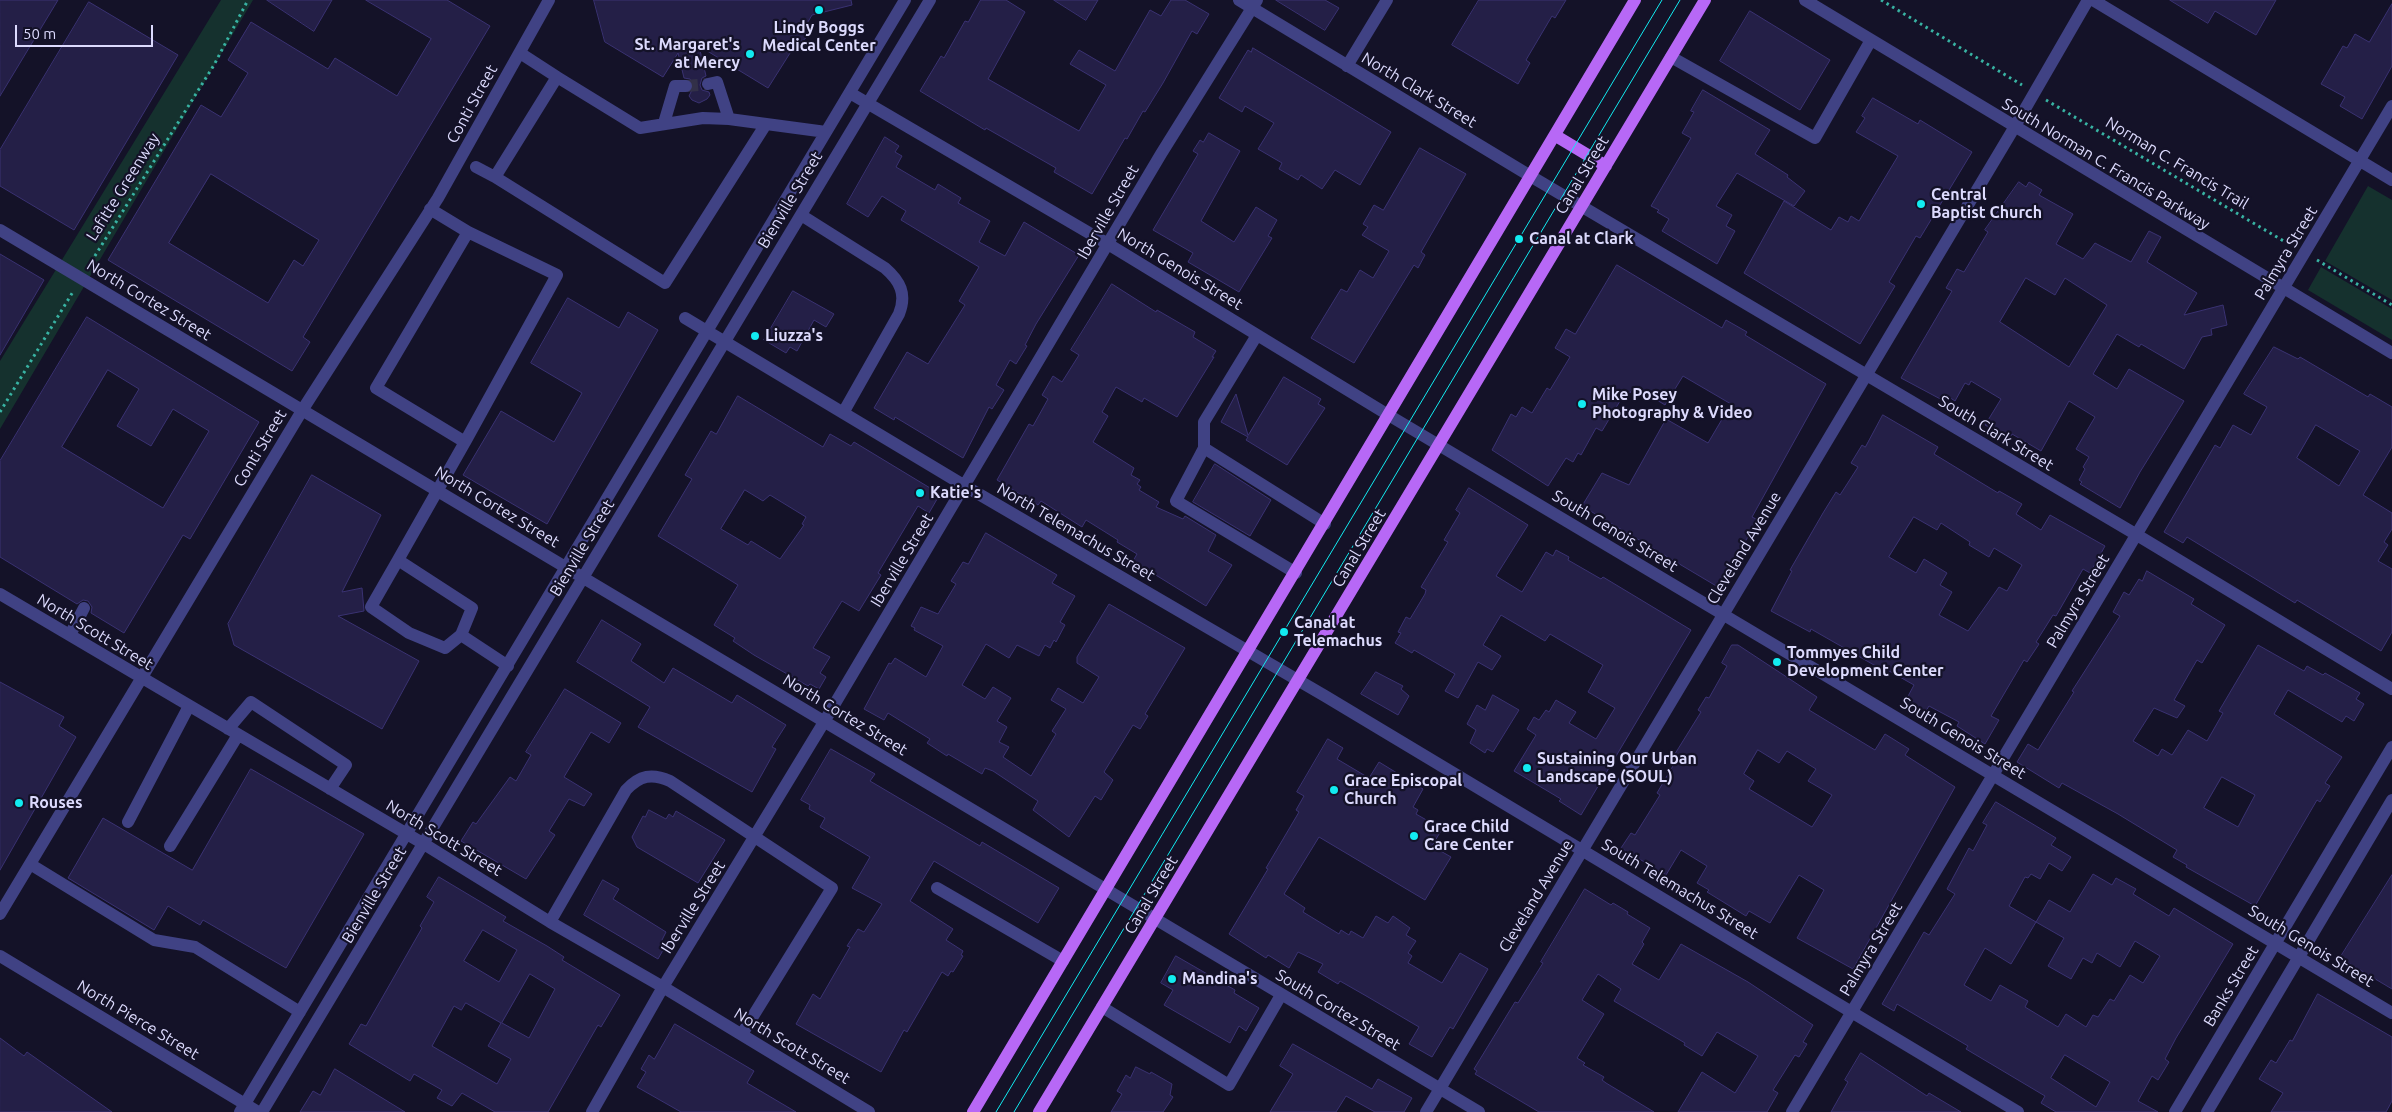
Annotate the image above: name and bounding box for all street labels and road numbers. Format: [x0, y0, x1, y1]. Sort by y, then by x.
street label: North Clark Street [1358, 48, 1480, 132]
street label: Conti Street [443, 61, 501, 147]
street label: South Norman C. Francis Parkway [1999, 94, 2213, 234]
street label: Norman C. Francis Trail [2102, 113, 2252, 213]
street label: Lafitte Greenway [82, 130, 164, 244]
street label: Canal Street [1551, 132, 1613, 218]
street label: Bienville Street [754, 148, 826, 252]
street label: Iberville Street [1073, 161, 1143, 263]
street label: Palmyra Street [2250, 203, 2322, 303]
street label: North Genois Street [1114, 224, 1246, 314]
street label: North Cortez Street [83, 255, 215, 345]
street label: South Clark Street [1935, 391, 2057, 475]
street label: Conti Street [229, 406, 291, 490]
street label: North Cortez Street [431, 462, 563, 552]
street label: North Telemachus Street [994, 479, 1158, 585]
street label: South Genois Street [1549, 486, 1681, 576]
street label: Cleveland Avenue [1703, 488, 1785, 608]
street label: Bienville Street [546, 496, 618, 600]
street label: Canal Street [1328, 505, 1390, 591]
street label: Iberville Street [866, 510, 938, 610]
street label: Palmyra Street [2042, 551, 2114, 651]
street label: North Scott Street [33, 590, 157, 674]
street label: North Cortez Street [779, 670, 911, 760]
street label: South Genois Street [1897, 693, 2029, 783]
street label: North Scott Street [382, 796, 506, 880]
street label: South Telemachus Street [1598, 835, 1762, 943]
street label: Cleveland Avenue [1495, 836, 1577, 956]
street label: Bienville Street [338, 843, 410, 947]
street label: Canal Street [1120, 852, 1182, 938]
street label: Iberville Street [657, 857, 729, 957]
street label: Palmyra Street [1835, 899, 1907, 999]
street label: South Genois Street [2245, 901, 2377, 991]
street label: Banks Street [2199, 942, 2263, 1030]
street label: South Cortez Street [1272, 965, 1404, 1055]
street label: North Pierce Street [74, 976, 202, 1064]
street label: North Scott Street [730, 1004, 854, 1088]

